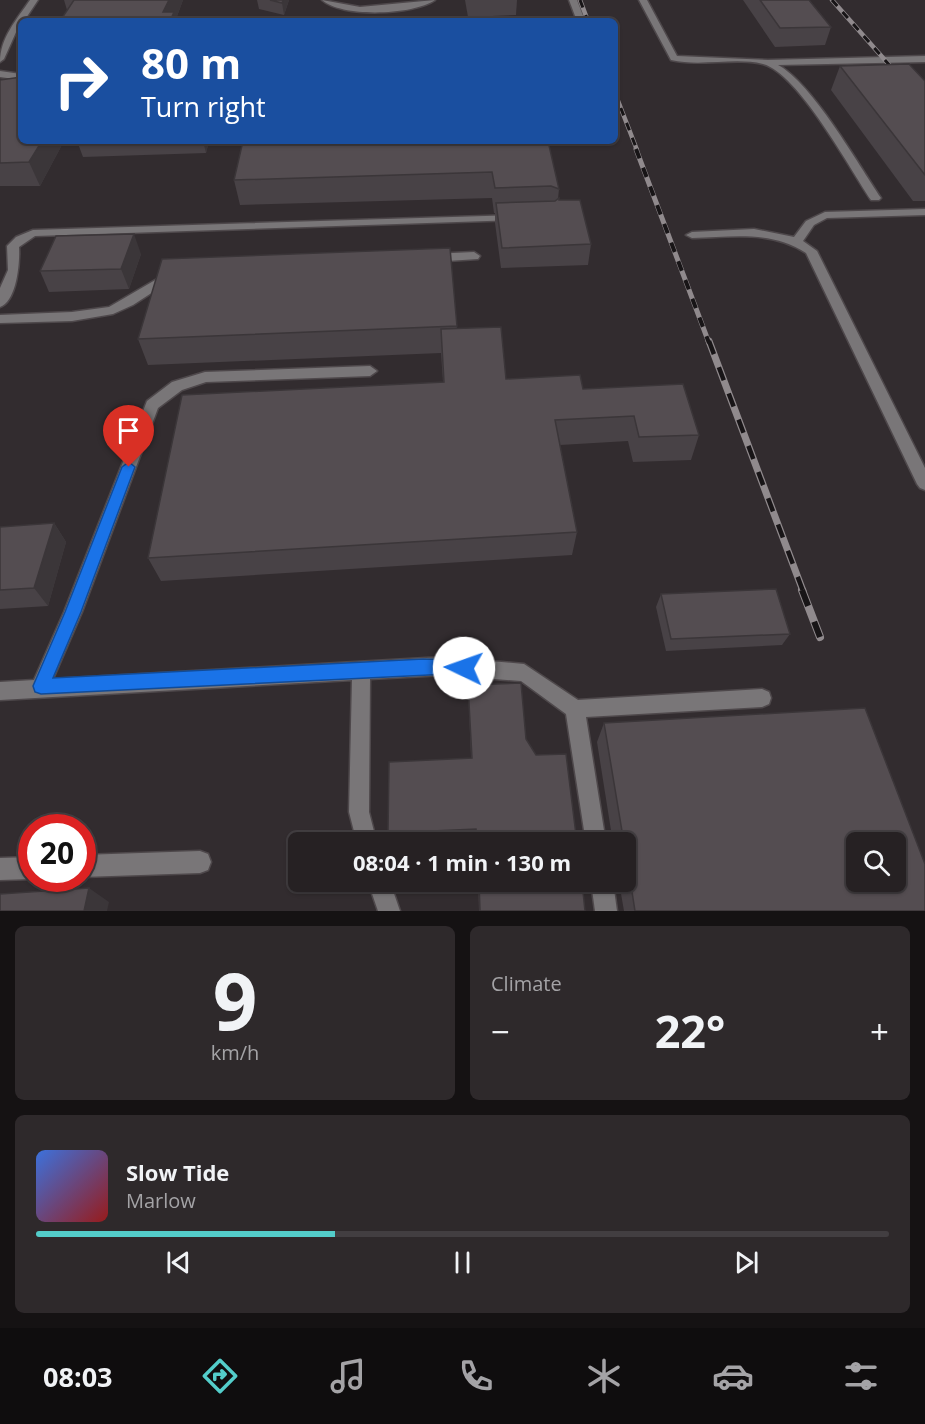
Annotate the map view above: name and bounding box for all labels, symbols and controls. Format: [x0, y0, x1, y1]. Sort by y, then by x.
text: 80 m [141, 34, 241, 91]
icon: right [42, 42, 120, 120]
text: Turn right [141, 88, 266, 125]
pin [103, 405, 154, 467]
icon: arrive [112, 414, 145, 447]
position arrow [432, 636, 496, 700]
speed limit sign: 20 [18, 814, 96, 892]
map controls [846, 832, 906, 892]
button: search [846, 832, 906, 892]
text: 08:04 · 1 min · 130 m [353, 847, 571, 877]
text: 9 [213, 947, 257, 1053]
text: Climate [491, 970, 562, 997]
text: 22° [655, 1000, 725, 1061]
text: − [491, 1009, 510, 1054]
text: + [870, 1009, 889, 1054]
text: km/h [211, 1039, 259, 1066]
text: Slow Tide [126, 1157, 229, 1187]
text: Marlow [126, 1187, 196, 1214]
icon: previous [162, 1246, 195, 1279]
icon: pause [446, 1246, 479, 1279]
icon: next [730, 1246, 763, 1279]
icon: directions [199, 1355, 241, 1397]
icon: music [327, 1355, 369, 1397]
icon: phone [455, 1355, 497, 1397]
icon: climate [583, 1355, 625, 1397]
icon: car [712, 1355, 754, 1397]
icon: filters [840, 1355, 882, 1397]
text: 08:03 [43, 1358, 113, 1395]

